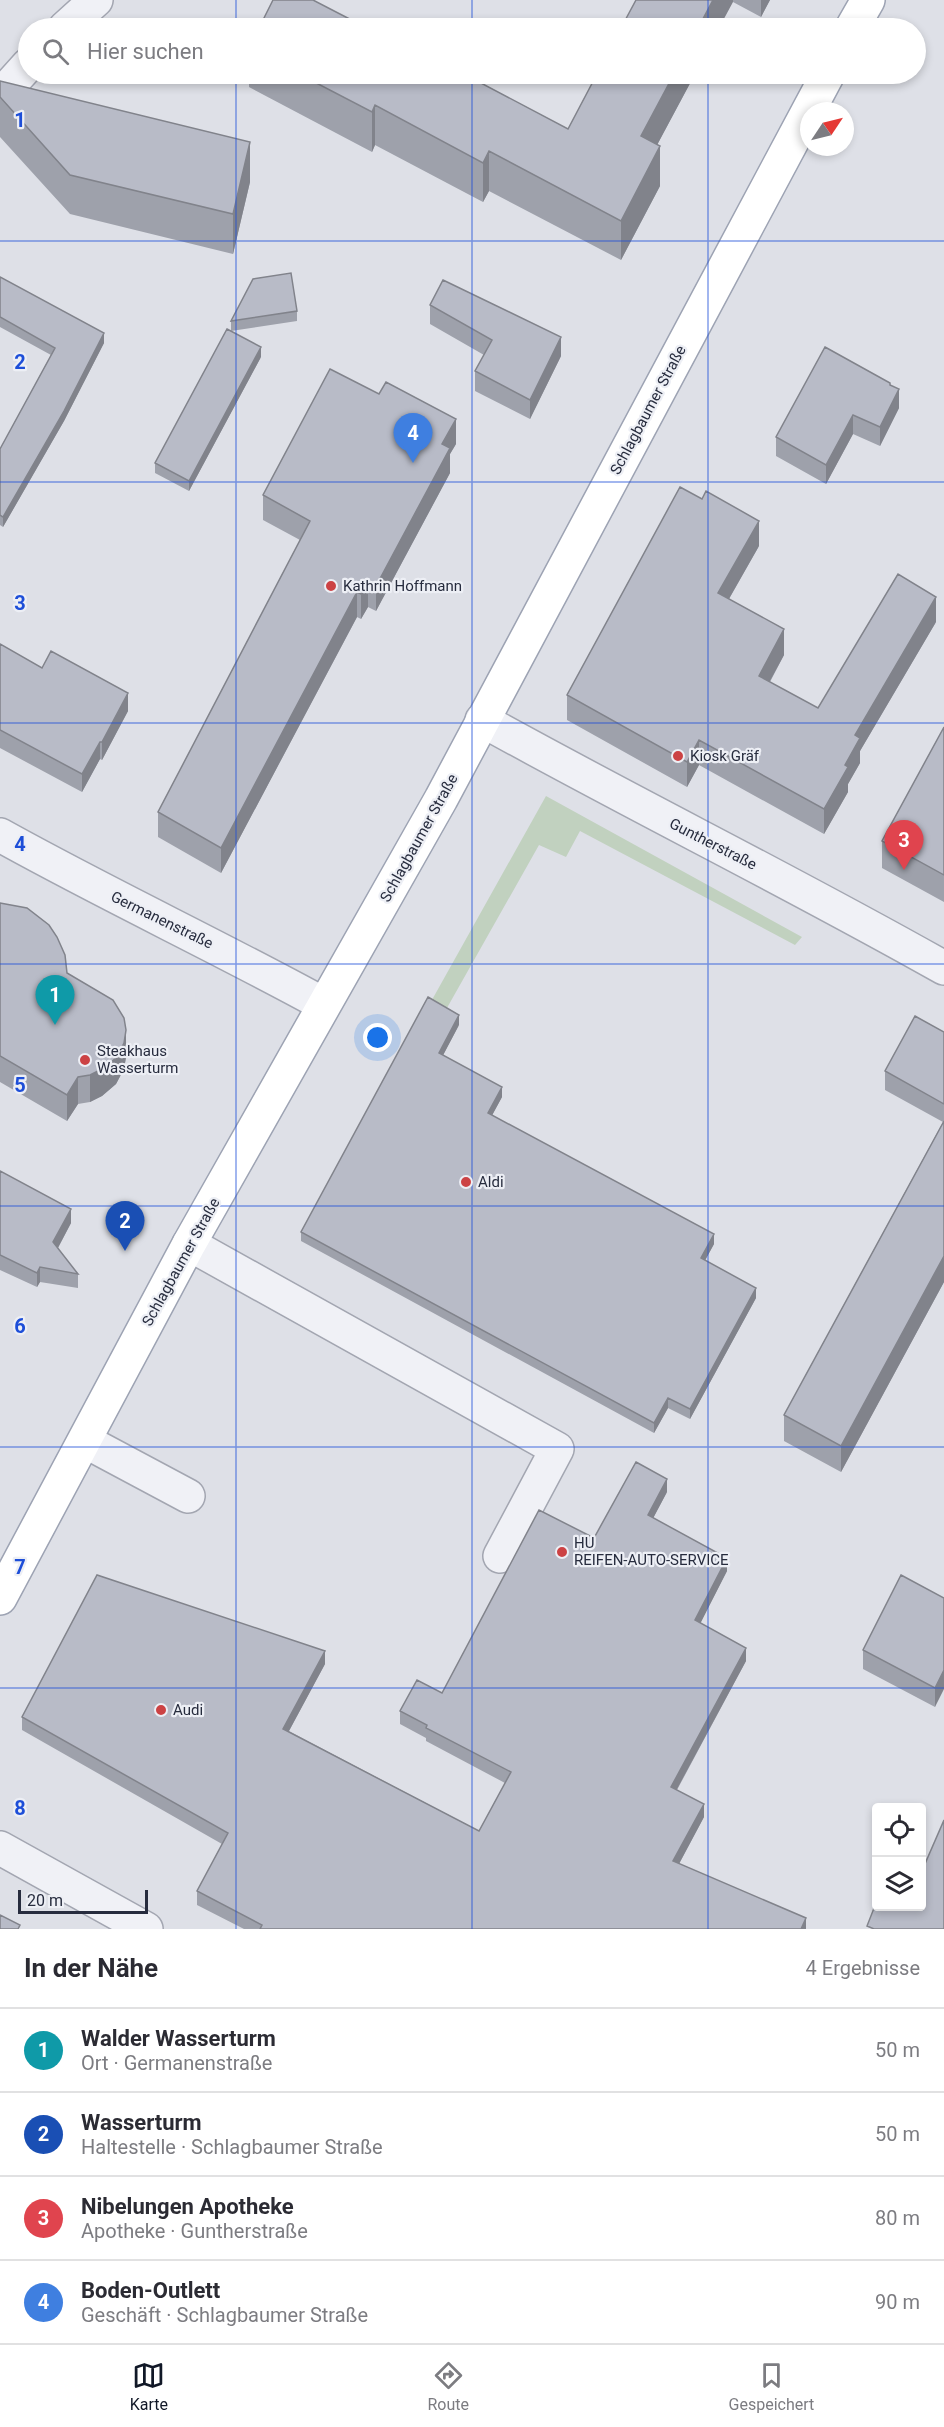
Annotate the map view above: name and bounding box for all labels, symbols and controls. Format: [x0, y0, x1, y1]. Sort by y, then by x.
search box [18, 18, 926, 84]
icon: search [39, 35, 72, 68]
text: Hier suchen [87, 39, 204, 64]
north arrow [800, 102, 854, 156]
text: 1 [14, 108, 26, 132]
street label: Schlagbaumer Straße [606, 342, 690, 478]
text: 2 [14, 350, 26, 374]
pin: 4 [394, 414, 432, 463]
place label: Kathrin Hoffmann [343, 577, 462, 595]
marker: Kathrin Hoffmann [324, 579, 338, 593]
text: 3 [14, 591, 26, 615]
place label: Kiosk Gräf [690, 747, 760, 765]
marker: Kiosk Gräf [671, 749, 685, 763]
street label: Schlagbaumer Straße [376, 771, 462, 905]
street label: Guntherstraße [666, 814, 760, 874]
pin: 3 [884, 820, 924, 870]
text: 4 [14, 832, 26, 856]
street label: Germanenstraße [108, 887, 216, 953]
pin: 1 [36, 976, 74, 1025]
your location [363, 1023, 392, 1052]
place label: Steakhaus Wasserturm [97, 1042, 179, 1077]
marker: Steakhaus Wasserturm [78, 1053, 92, 1067]
text: 5 [14, 1073, 26, 1097]
place label: Aldi [478, 1173, 504, 1191]
marker: Aldi [459, 1175, 473, 1189]
street label: Schlagbaumer Straße [138, 1195, 224, 1329]
pin: 2 [106, 1202, 144, 1251]
text: 6 [14, 1314, 26, 1338]
place label: HU REIFEN-AUTO-SERVICE [574, 1534, 729, 1569]
marker: HU REIFEN-AUTO-SERVICE [555, 1545, 569, 1559]
text: 7 [14, 1555, 26, 1579]
place label: Audi [173, 1701, 203, 1719]
marker: Audi [154, 1703, 168, 1717]
text: 8 [14, 1796, 26, 1820]
map controls [872, 1803, 926, 1911]
button: locate [872, 1803, 926, 1857]
button: layers [872, 1857, 926, 1911]
scale bar [18, 1887, 148, 1914]
text: 20 m [27, 1891, 63, 1910]
text: In der Nähe [24, 1953, 158, 1983]
text: 4 Ergebnisse [806, 1956, 920, 1980]
text: Walder Wasserturm [81, 2026, 276, 2051]
text: 1 [38, 2038, 49, 2062]
text: 50 m [875, 2038, 920, 2062]
text: Ort · Germanenstraße [81, 2051, 272, 2075]
text: Wasserturm [81, 2110, 202, 2135]
text: 2 [38, 2122, 49, 2146]
text: 50 m [875, 2122, 920, 2146]
text: Haltestelle · Schlagbaumer Straße [81, 2135, 383, 2159]
text: Nibelungen Apotheke [81, 2194, 294, 2219]
text: 3 [38, 2206, 49, 2230]
text: 80 m [875, 2206, 920, 2230]
text: Apotheke · Guntherstraße [81, 2219, 308, 2243]
text: Boden-Outlett [81, 2278, 220, 2303]
text: 4 [38, 2290, 49, 2314]
text: 90 m [875, 2290, 920, 2314]
text: Geschäft · Schlagbaumer Straße [81, 2303, 368, 2327]
tab: Karte [130, 2359, 168, 2414]
tab: Route [428, 2359, 469, 2414]
tab: Gespeichert [729, 2359, 814, 2414]

